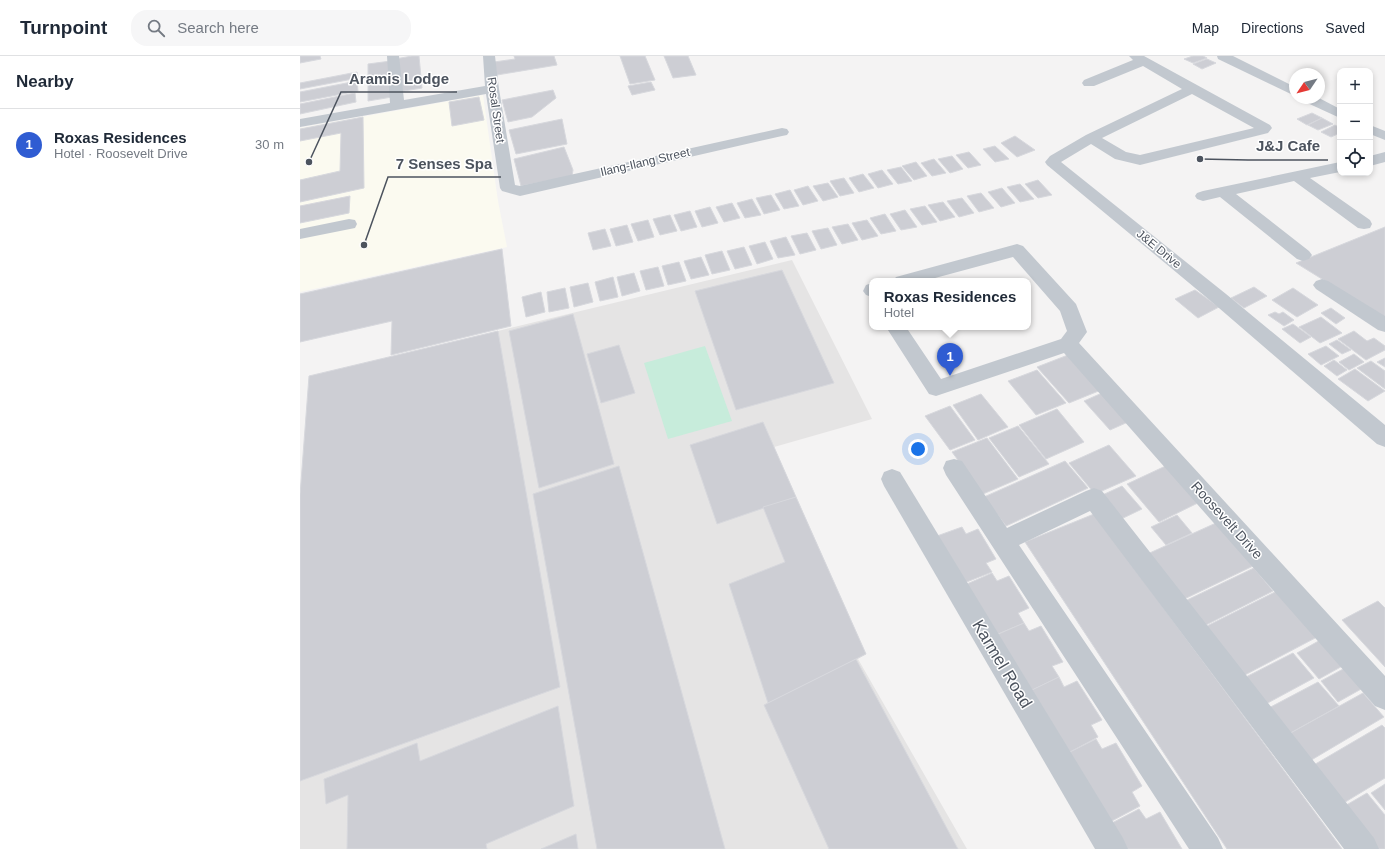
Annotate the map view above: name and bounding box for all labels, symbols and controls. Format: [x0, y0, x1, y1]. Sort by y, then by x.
search box [131, 10, 411, 46]
text: Turnpoint [20, 17, 107, 38]
icon: search [145, 17, 167, 39]
text: Search here [177, 19, 259, 36]
text: Map [1192, 20, 1219, 36]
text: Directions [1241, 20, 1303, 36]
text: Saved [1325, 20, 1365, 36]
callout: Aramis Lodge [341, 65, 457, 92]
north arrow [1289, 68, 1325, 104]
map controls [1337, 68, 1373, 176]
button: + [1337, 68, 1373, 104]
text: Aramis Lodge [349, 70, 449, 87]
text: Nearby [16, 72, 74, 91]
street label: Rosal Street [484, 76, 508, 144]
button: − [1337, 104, 1373, 140]
text: Roxas Residences [54, 129, 187, 146]
callout: J&J Cafe [1248, 133, 1328, 160]
text: 1 [25, 137, 33, 152]
text: 30 m [255, 137, 284, 152]
text: J&J Cafe [1256, 137, 1320, 154]
button: locate [1337, 140, 1373, 176]
street label: Ilang-Ilang Street [599, 145, 692, 179]
text: Hotel · Roosevelt Drive [54, 146, 188, 161]
callout: 7 Senses Spa [388, 150, 501, 177]
text: 7 Senses Spa [396, 155, 493, 172]
street label: J&E Drive [1134, 227, 1184, 271]
popup [869, 278, 1031, 330]
text: Roxas Residences [884, 288, 1016, 305]
text: Hotel [884, 305, 914, 320]
pin: 1 [937, 343, 963, 376]
your location [908, 439, 928, 459]
street label: Roosevelt Drive [1188, 478, 1266, 562]
street label: Karmel Road [968, 617, 1036, 711]

